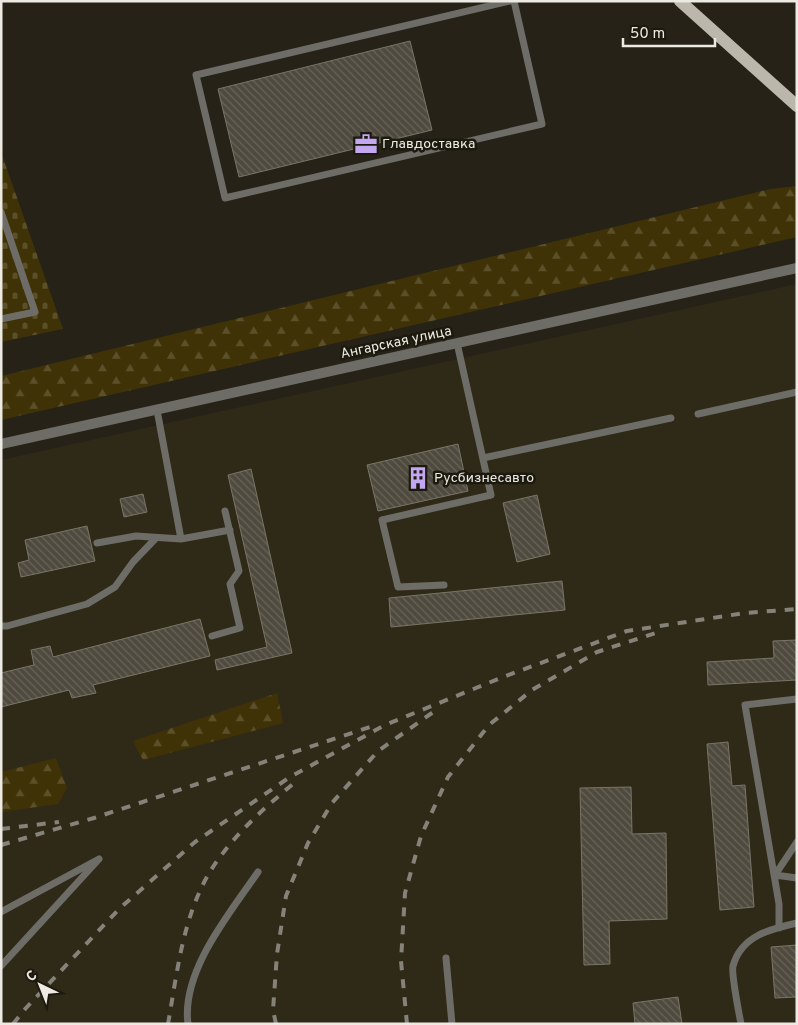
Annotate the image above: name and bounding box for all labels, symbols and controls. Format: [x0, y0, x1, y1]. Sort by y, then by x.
scale bar [623, 15, 716, 47]
text: 50 m [630, 25, 665, 44]
office icon: Главдоставка [353, 131, 379, 157]
place label: Главдоставка [382, 136, 475, 153]
street label: Ангарская улица [339, 323, 453, 363]
building icon: Русбизнесавто [405, 465, 431, 491]
place label: Русбизнесавто [434, 470, 534, 487]
north arrow [15, 960, 65, 1010]
text: С [23, 967, 41, 986]

